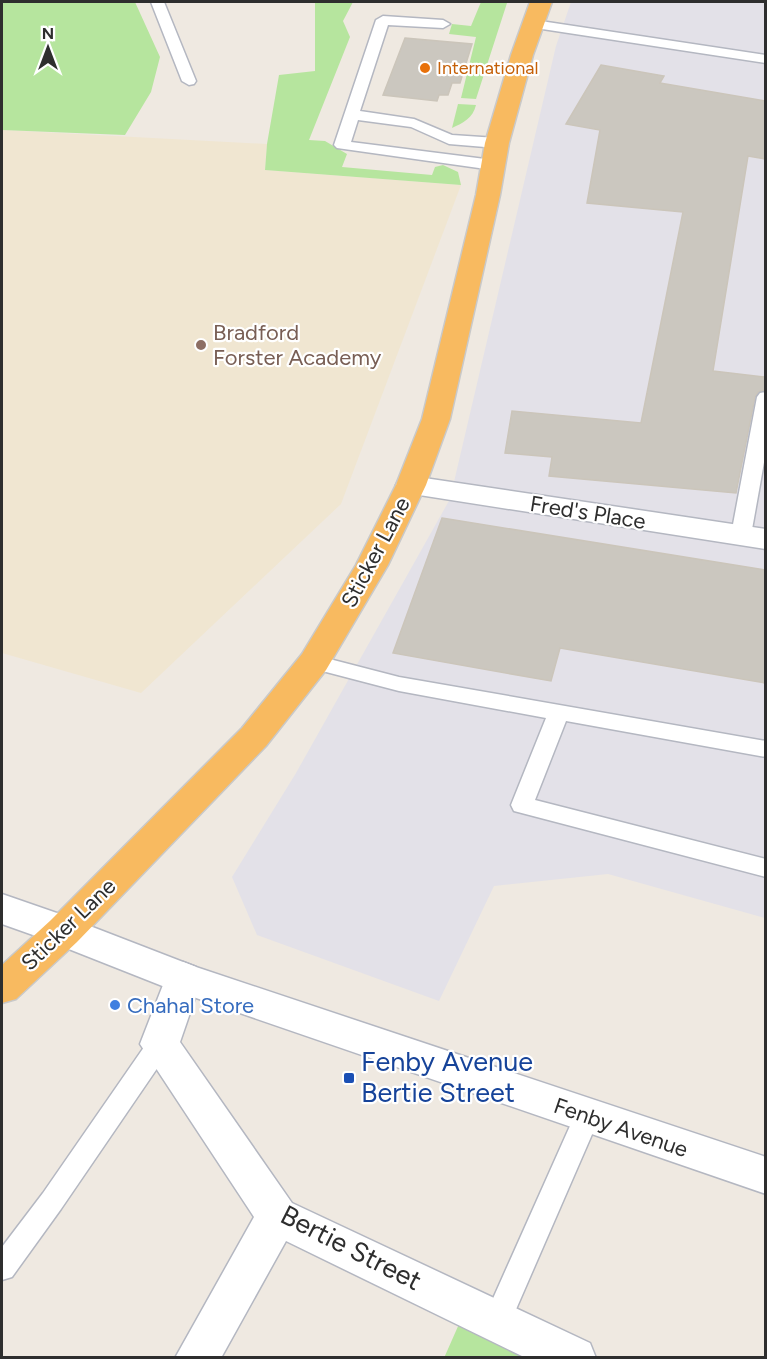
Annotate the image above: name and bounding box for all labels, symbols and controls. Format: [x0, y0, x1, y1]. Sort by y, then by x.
north arrow [18, 18, 78, 78]
text: N [42, 24, 54, 43]
place label: International [437, 57, 538, 79]
marker: International [418, 61, 432, 75]
place label: Bradford Forster Academy [213, 319, 382, 371]
marker: Bradford Forster Academy [194, 338, 208, 352]
street label: Fred's Place [528, 490, 648, 535]
street label: Sticker Lane [335, 492, 416, 612]
street label: Sticker Lane [15, 873, 121, 976]
place label: Chahal Store [127, 992, 254, 1019]
marker: Chahal Store [108, 998, 122, 1012]
place label: Fenby Avenue Bertie Street [361, 1045, 533, 1109]
marker: Fenby Avenue Bertie Street [342, 1071, 356, 1085]
street label: Fenby Avenue [550, 1092, 691, 1163]
street label: Bertie Street [275, 1198, 427, 1297]

